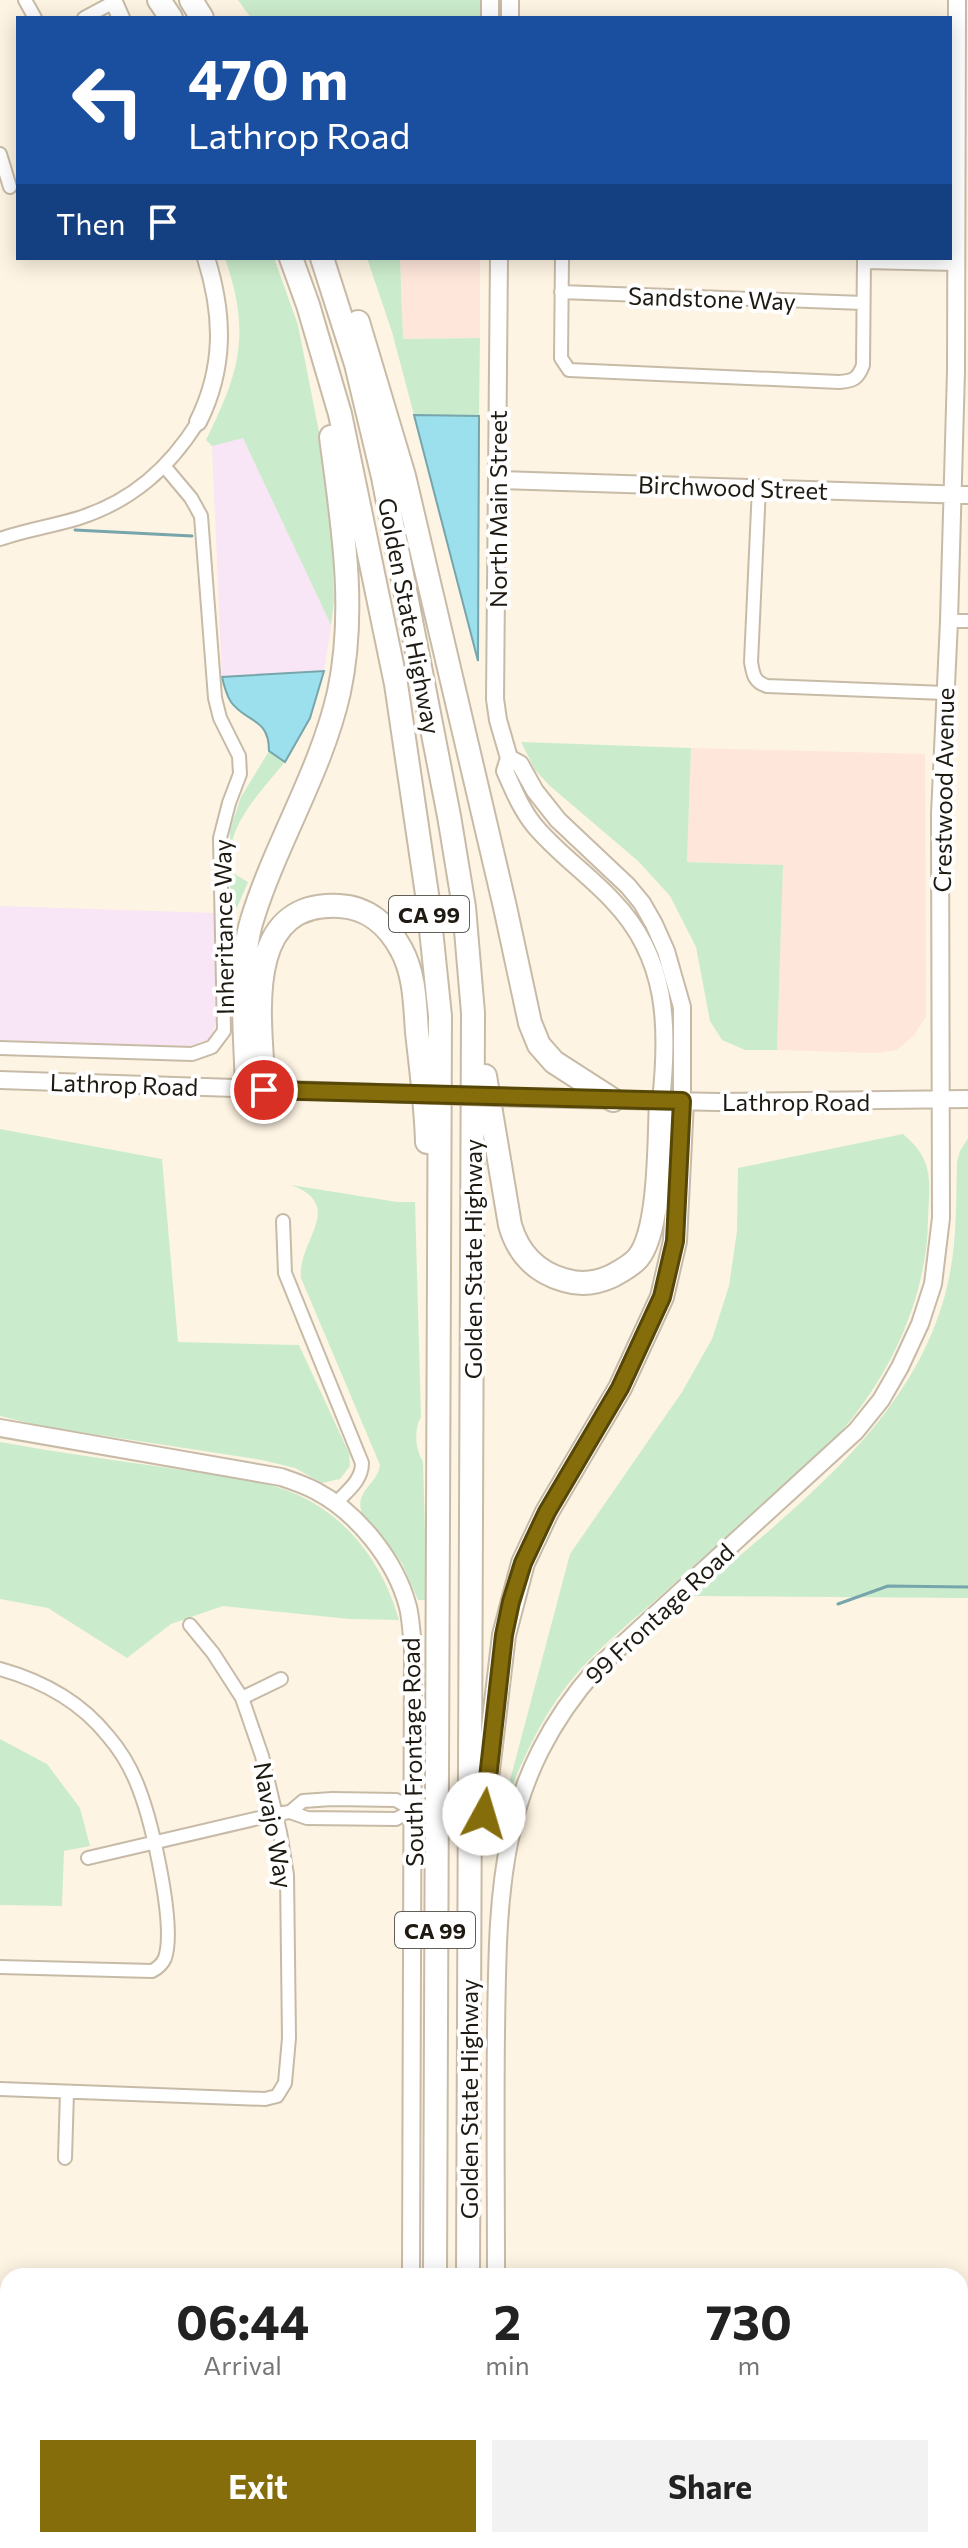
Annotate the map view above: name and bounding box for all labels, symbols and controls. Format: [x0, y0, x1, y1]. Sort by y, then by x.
text: 470 m [188, 43, 348, 112]
icon: left [56, 48, 160, 152]
text: Lathrop Road [188, 112, 410, 156]
icon: arrive [141, 200, 185, 244]
text: Then [56, 204, 125, 241]
street label: Sandstone Way [628, 281, 796, 315]
street label: North Main Street [483, 410, 512, 608]
street label: Birchwood Street [638, 469, 829, 505]
street label: Golden State Highway [373, 495, 447, 737]
street label: Crestwood Avenue [927, 687, 959, 893]
street label: Inheritance Way [207, 839, 239, 1015]
road number: CA 99 [389, 896, 469, 932]
pin [230, 1056, 298, 1124]
street label: Lathrop Road [49, 1067, 199, 1101]
icon: arrive [242, 1068, 286, 1112]
street label: Lathrop Road [722, 1087, 870, 1116]
street label: Golden State Highway [458, 1139, 487, 1379]
street label: 99 Frontage Road [579, 1537, 739, 1689]
street label: South Frontage Road [396, 1637, 428, 1867]
street label: Navajo Way [249, 1759, 299, 1891]
position arrow [442, 1772, 526, 1856]
road number: CA 99 [395, 1912, 475, 1948]
street label: Golden State Highway [454, 1979, 483, 2219]
text: 06:44 [176, 2291, 309, 2350]
text: 2 [494, 2291, 521, 2350]
text: 730 [706, 2291, 792, 2350]
text: Arrival [203, 2349, 282, 2380]
text: min [485, 2349, 530, 2380]
text: m [737, 2349, 760, 2380]
button: Exit [40, 2440, 476, 2532]
button: Share [492, 2440, 928, 2532]

